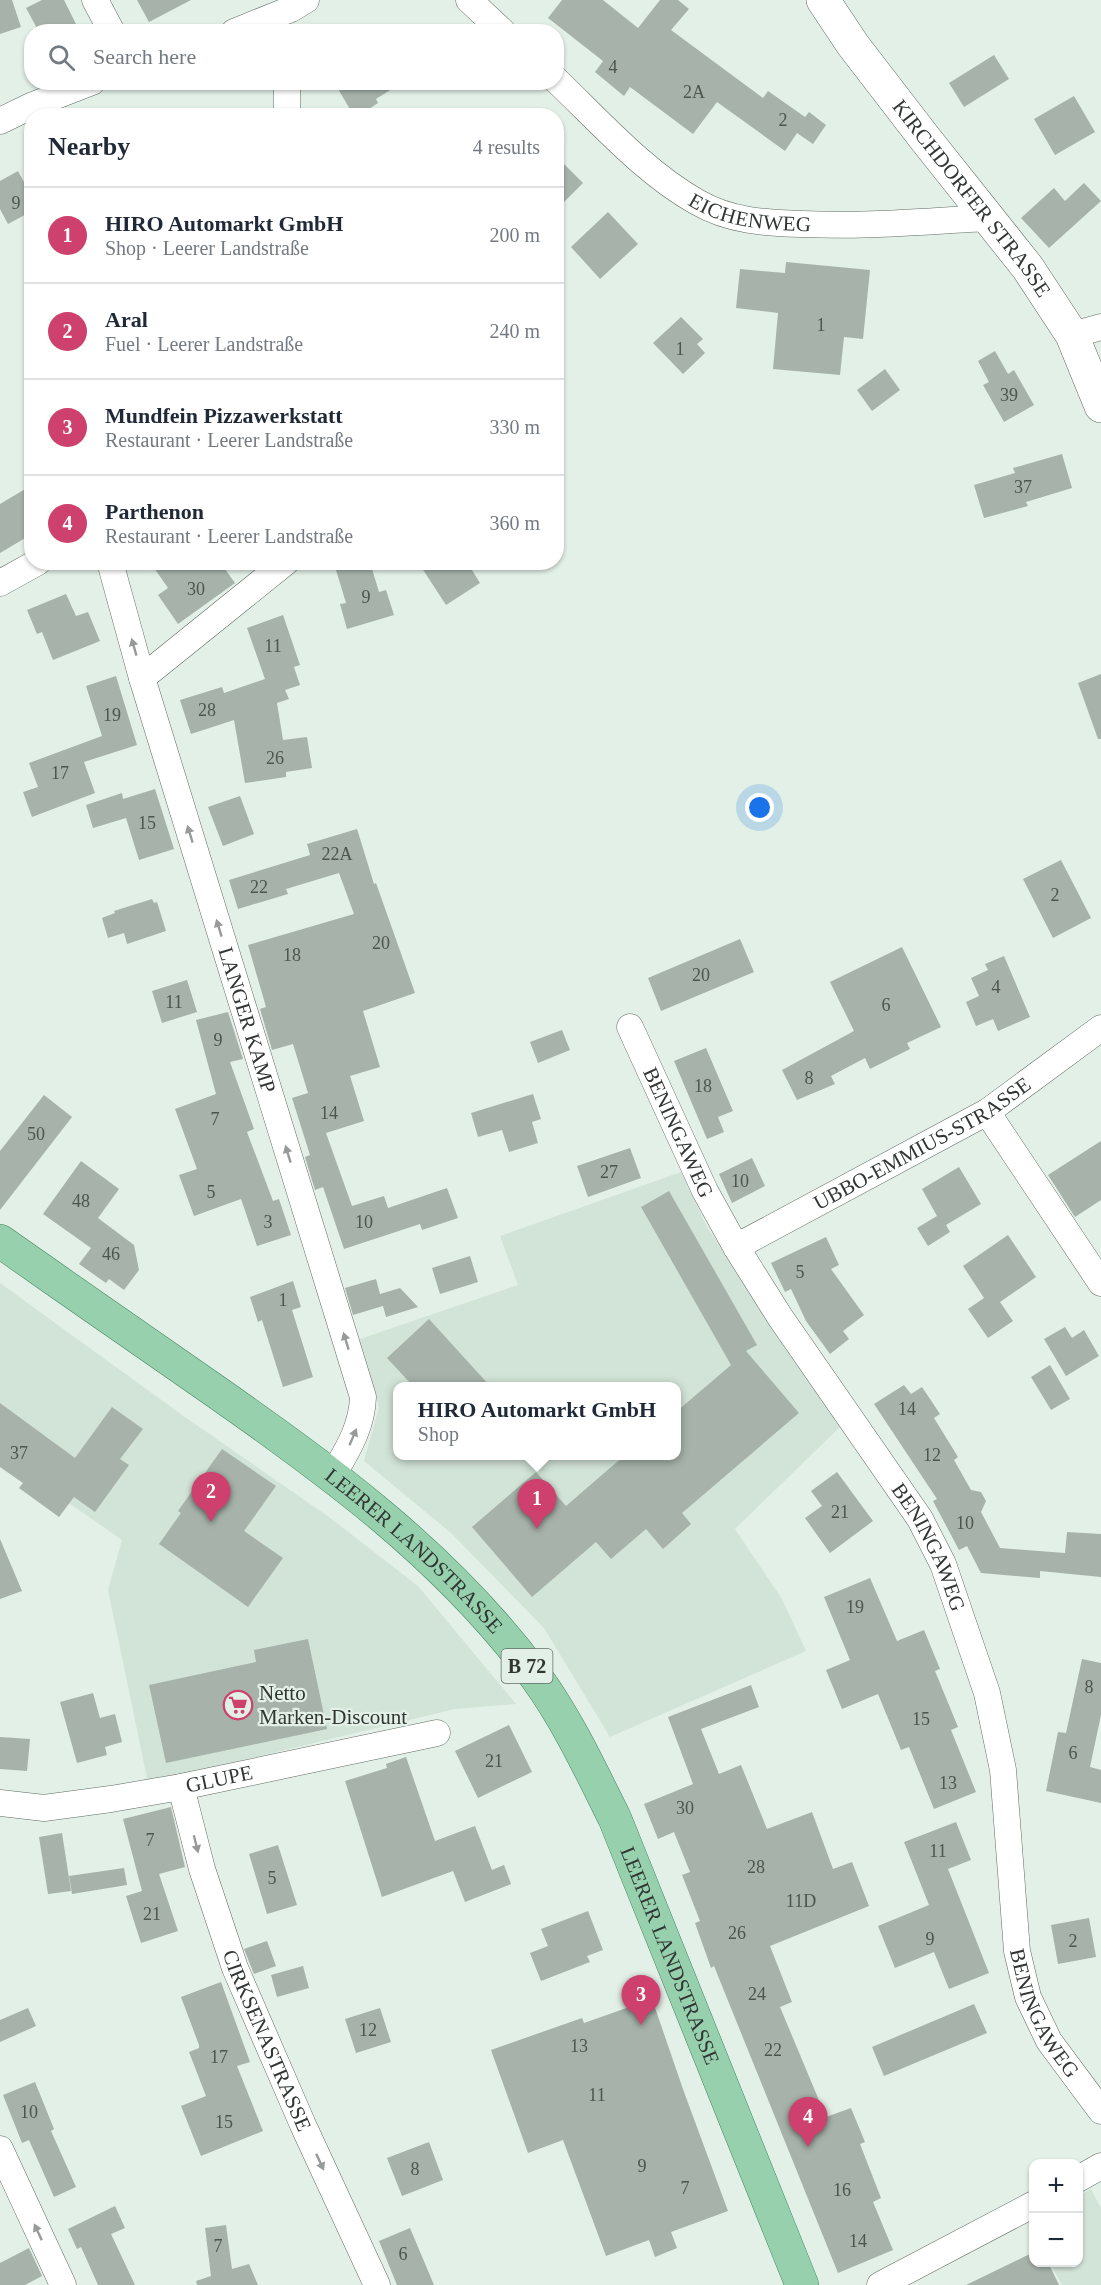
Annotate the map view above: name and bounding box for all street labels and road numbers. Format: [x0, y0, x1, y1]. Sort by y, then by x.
street label: KIRCHDORFER STRASSE [888, 95, 1056, 301]
street label: EICHENWEG [685, 188, 812, 236]
street label: LANGER KAMP [213, 944, 281, 1096]
street label: BENINGAWEG [638, 1064, 718, 1201]
street label: UBBO-EMMIUS-STRASSE [809, 1072, 1035, 1215]
street label: LEERER LANDSTRASSE [321, 1463, 508, 1638]
street label: BENINGAWEG [887, 1478, 970, 1614]
road number: B 72 [502, 1649, 552, 1683]
street label: GLUPE [184, 1760, 255, 1798]
street label: LEERER LANDSTRASSE [615, 1843, 724, 2068]
street label: BENINGAWEG [1005, 1946, 1084, 2082]
street label: CIRKSENASTRASSE [218, 1947, 316, 2135]

